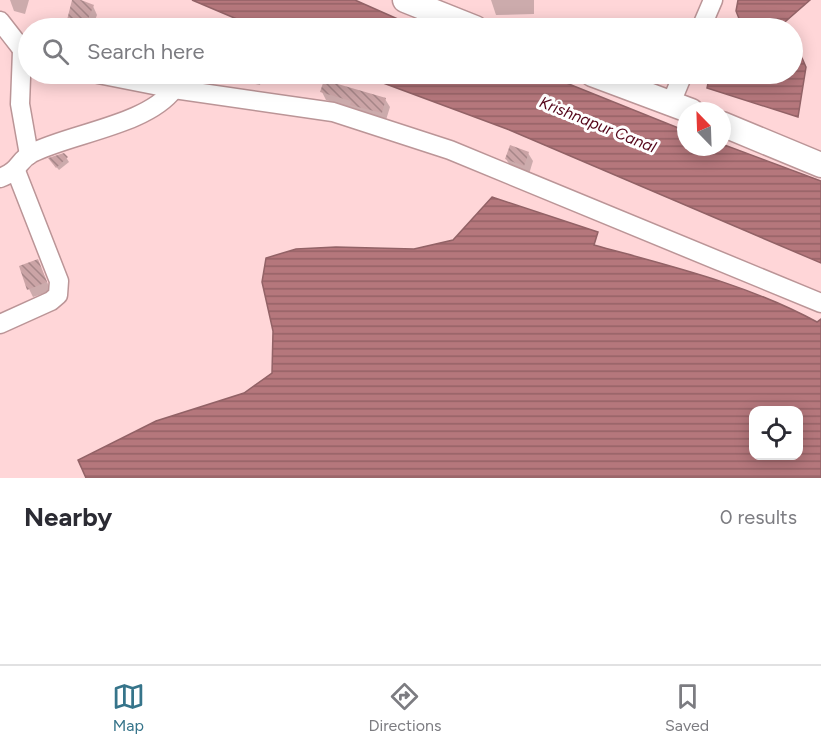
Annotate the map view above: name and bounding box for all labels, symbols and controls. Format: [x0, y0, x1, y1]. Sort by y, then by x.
search box [18, 18, 803, 84]
icon: search [39, 35, 72, 68]
text: Search here [87, 38, 205, 65]
water label: Krishnapur Canal [537, 92, 659, 157]
north arrow [677, 102, 731, 156]
map controls [749, 406, 803, 460]
button: locate [749, 406, 803, 460]
text: Nearby [24, 501, 112, 533]
text: 0 results [720, 505, 797, 529]
tab: Map [112, 680, 145, 735]
tab: Directions [368, 680, 441, 735]
tab: Saved [665, 680, 709, 735]

